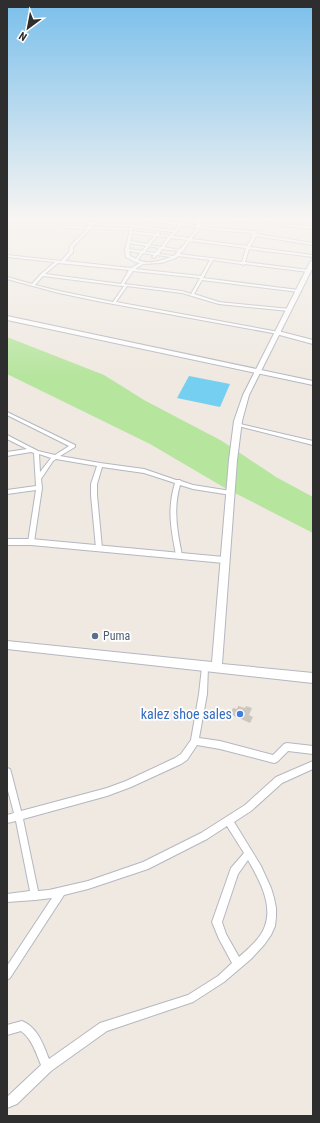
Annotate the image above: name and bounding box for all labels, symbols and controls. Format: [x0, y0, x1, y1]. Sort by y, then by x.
north arrow [8, 8, 48, 48]
text: N [16, 29, 29, 43]
place label: Puma [103, 629, 130, 643]
marker: Puma [90, 631, 100, 641]
place label: kalez shoe sales [141, 706, 232, 722]
marker: kalez shoe sales [235, 709, 245, 719]

